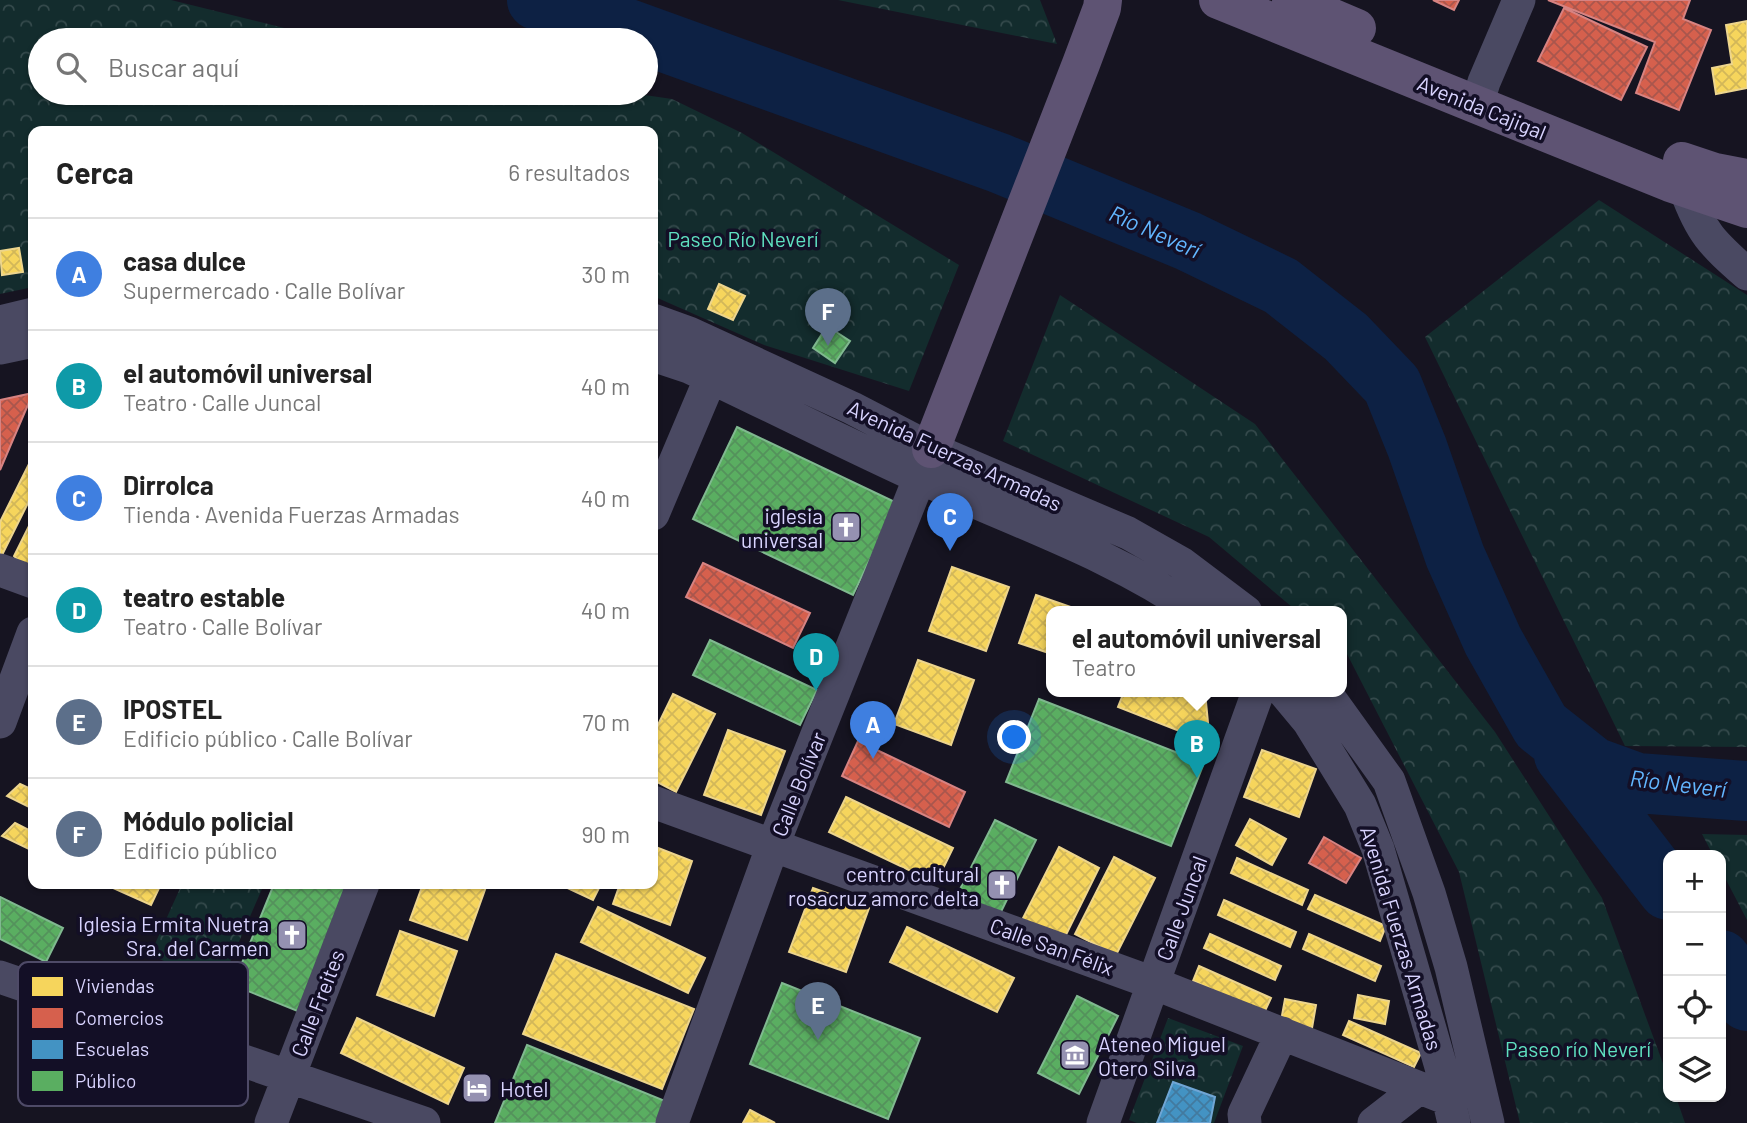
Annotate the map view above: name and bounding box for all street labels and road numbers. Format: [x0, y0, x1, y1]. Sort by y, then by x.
street label: Avenida Cajigal [1414, 70, 1550, 144]
street label: Avenida Fuerzas Armadas [844, 394, 1066, 516]
street label: Calle Bolívar [766, 728, 830, 840]
street label: Avenida Fuerzas Armadas [1356, 823, 1448, 1053]
street label: Calle Juncal [1151, 852, 1211, 964]
street label: Calle San Félix [987, 912, 1117, 980]
street label: Calle Freites [285, 946, 349, 1060]

